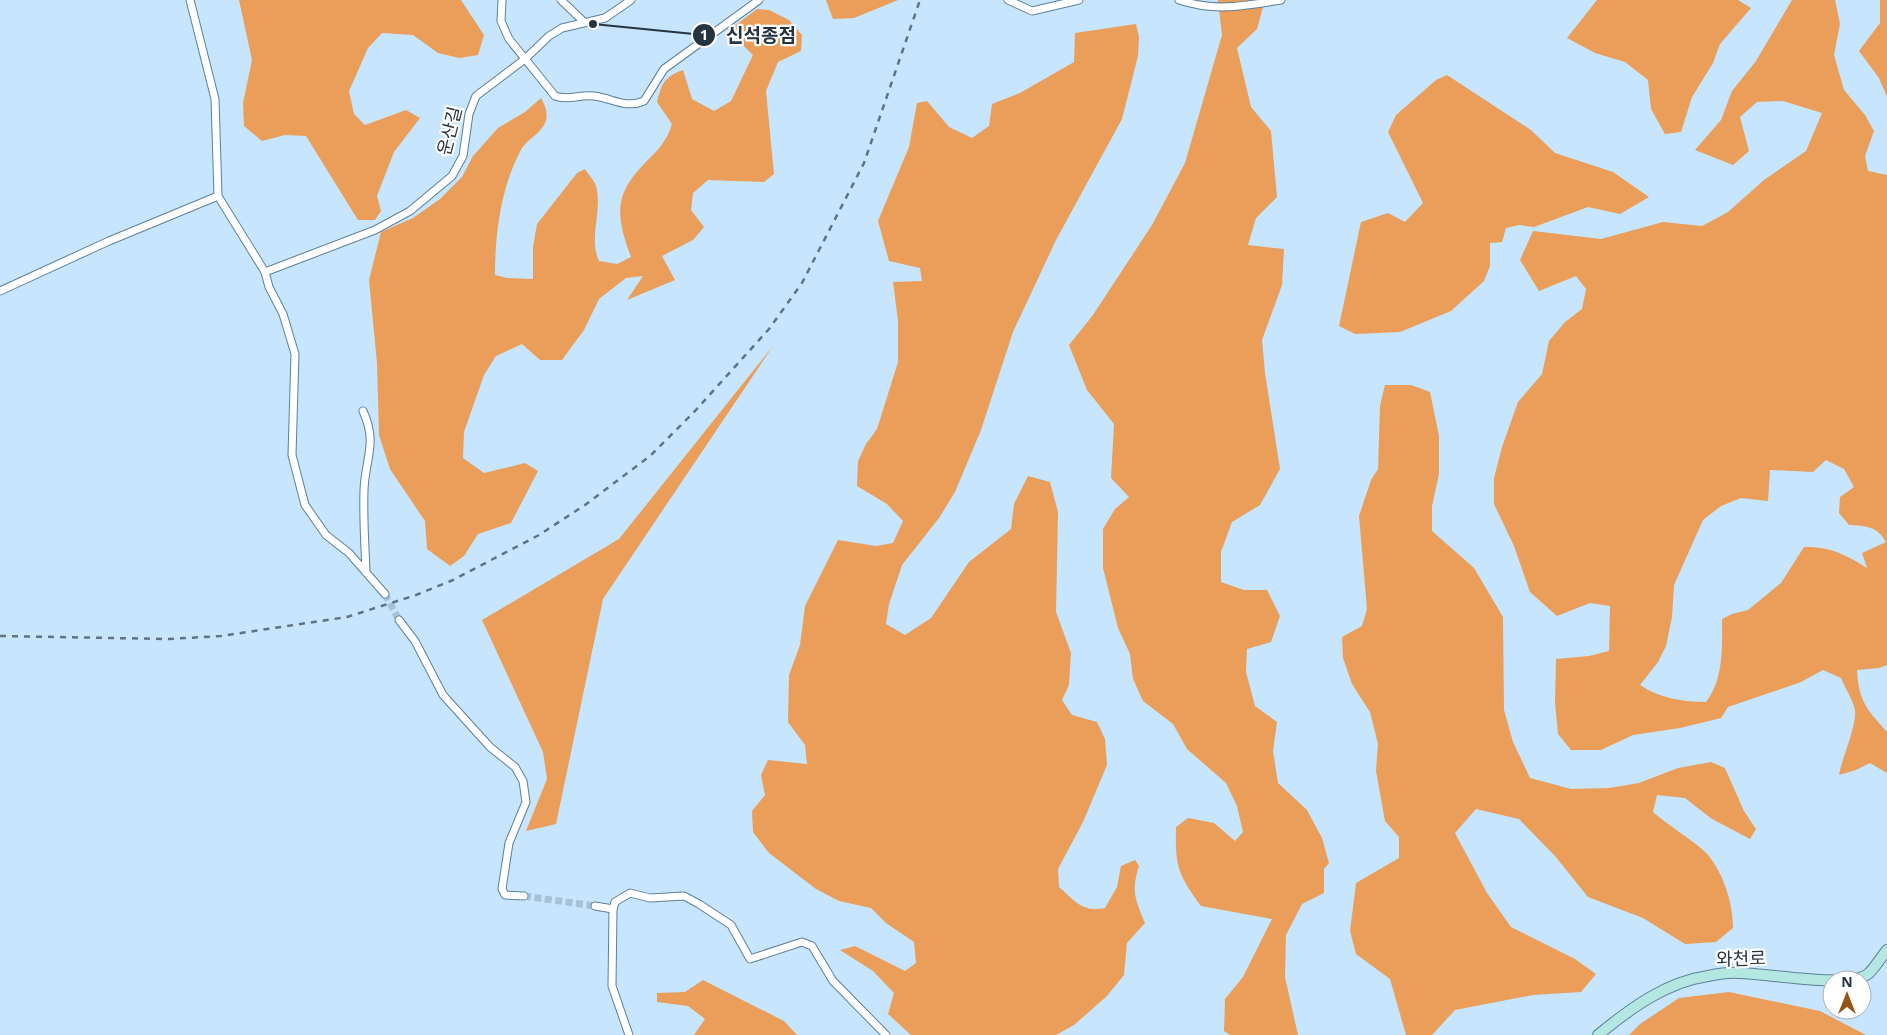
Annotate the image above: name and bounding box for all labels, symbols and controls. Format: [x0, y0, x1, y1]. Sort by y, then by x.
callout: 신석종점 [691, 18, 806, 52]
text: 신석종점 [726, 22, 796, 48]
text: 1 [700, 24, 708, 44]
street label: 운산길 [431, 104, 467, 158]
street label: 와천로 [1716, 946, 1766, 970]
north arrow [1822, 970, 1872, 1020]
text: N [1841, 972, 1853, 991]

